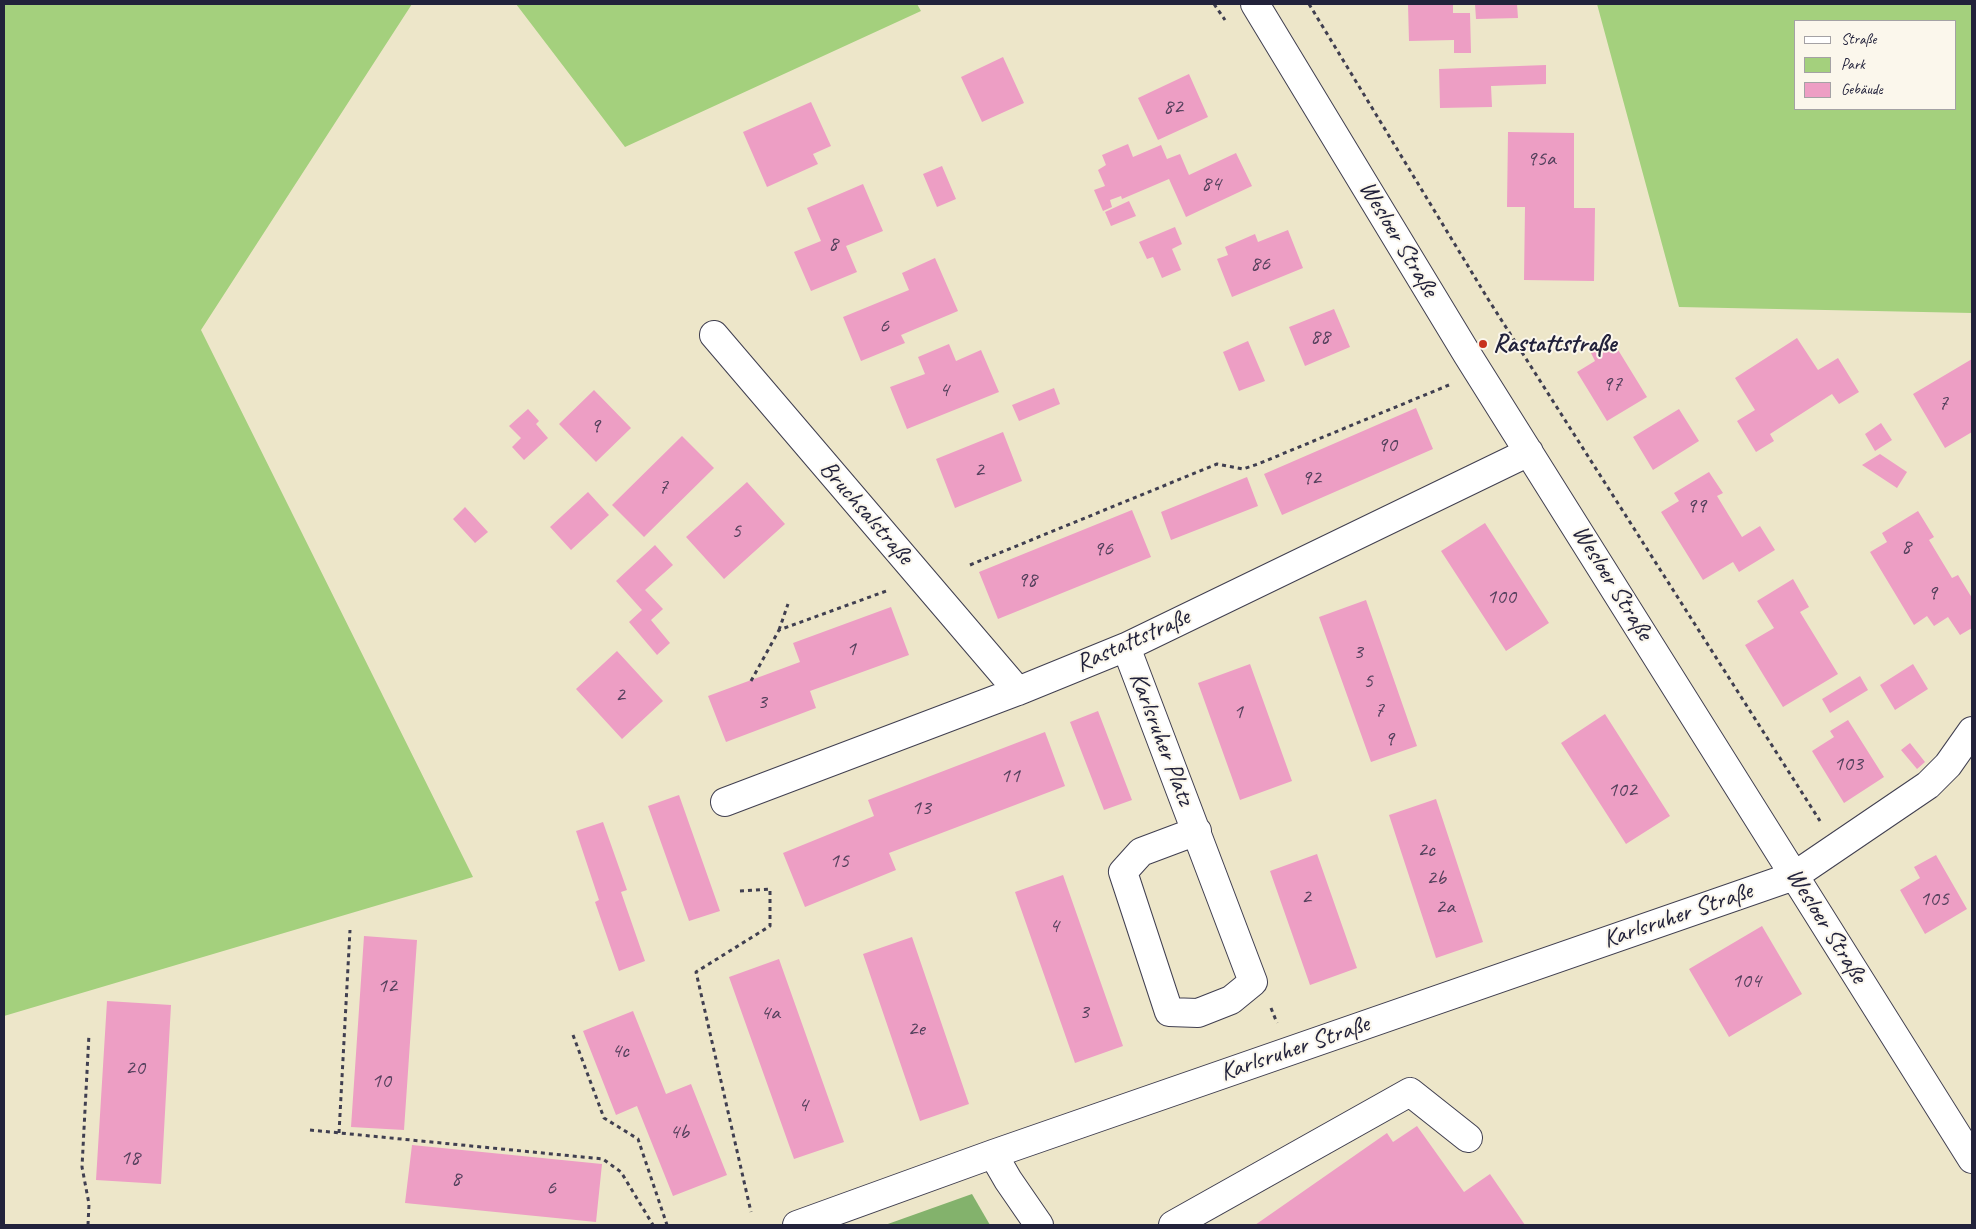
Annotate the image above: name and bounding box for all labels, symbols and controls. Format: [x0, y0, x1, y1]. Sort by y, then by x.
legend [1794, 20, 1956, 110]
text: Straße [1841, 30, 1876, 49]
text: Park [1841, 55, 1865, 74]
text: Gebäude [1841, 80, 1883, 99]
house number: 82 [1163, 94, 1183, 120]
house number: 95a [1526, 146, 1556, 172]
house number: 84 [1201, 171, 1221, 197]
street label: Wesloer Straße [1352, 176, 1444, 302]
house number: 8 [828, 231, 838, 257]
house number: 86 [1250, 251, 1270, 277]
house number: 6 [879, 313, 889, 339]
house number: 88 [1310, 324, 1330, 350]
place label: Rastattstraße [1493, 329, 1616, 359]
marker: Rastattstraße [1477, 338, 1489, 350]
house number: 97 [1602, 371, 1622, 397]
house number: 4 [939, 377, 949, 403]
house number: 7 [1938, 390, 1948, 416]
house number: 9 [590, 413, 600, 439]
house number: 90 [1377, 432, 1397, 458]
street label: Bruchsalstraße [813, 455, 919, 571]
house number: 2 [974, 457, 984, 483]
house number: 92 [1301, 465, 1321, 491]
house number: 7 [658, 474, 668, 500]
house number: 99 [1686, 493, 1706, 519]
house number: 5 [731, 518, 741, 544]
street label: Wesloer Straße [1565, 520, 1659, 646]
house number: 8 [1901, 534, 1911, 560]
house number: 96 [1093, 536, 1113, 562]
house number: 98 [1017, 567, 1037, 593]
house number: 9 [1927, 580, 1937, 606]
house number: 100 [1486, 584, 1516, 610]
street label: Rastattstraße [1071, 603, 1195, 679]
house number: 1 [846, 636, 856, 662]
house number: 3 [1353, 639, 1363, 665]
street label: Karlsruher Platz [1122, 668, 1200, 810]
house number: 5 [1363, 668, 1373, 694]
house number: 2 [615, 682, 625, 708]
house number: 3 [757, 689, 767, 715]
house number: 7 [1374, 697, 1384, 723]
house number: 1 [1233, 699, 1243, 725]
house number: 9 [1384, 726, 1394, 752]
house number: 103 [1833, 751, 1863, 777]
house number: 11 [1000, 763, 1020, 789]
house number: 102 [1607, 777, 1637, 803]
house number: 13 [911, 795, 931, 821]
house number: 2c [1417, 837, 1435, 863]
house number: 15 [829, 848, 849, 874]
street label: Wesloer Straße [1779, 863, 1873, 989]
house number: 2b [1426, 865, 1446, 891]
street label: Karlsruher Straße [1599, 876, 1757, 956]
house number: 2 [1301, 884, 1311, 910]
house number: 105 [1919, 886, 1949, 912]
house number: 2a [1435, 894, 1455, 920]
house number: 4 [1049, 913, 1059, 939]
house number: 104 [1731, 968, 1761, 994]
house number: 12 [377, 973, 397, 999]
house number: 3 [1079, 999, 1089, 1025]
house number: 4a [760, 1000, 780, 1026]
street label: Karlsruher Straße [1216, 1009, 1374, 1089]
house number: 2e [907, 1016, 925, 1042]
house number: 4c [611, 1038, 629, 1064]
house number: 20 [125, 1055, 145, 1081]
house number: 10 [371, 1068, 391, 1094]
house number: 4 [798, 1092, 808, 1118]
house number: 4b [669, 1119, 689, 1145]
house number: 18 [120, 1145, 140, 1171]
house number: 8 [451, 1166, 461, 1192]
house number: 6 [546, 1175, 556, 1201]

